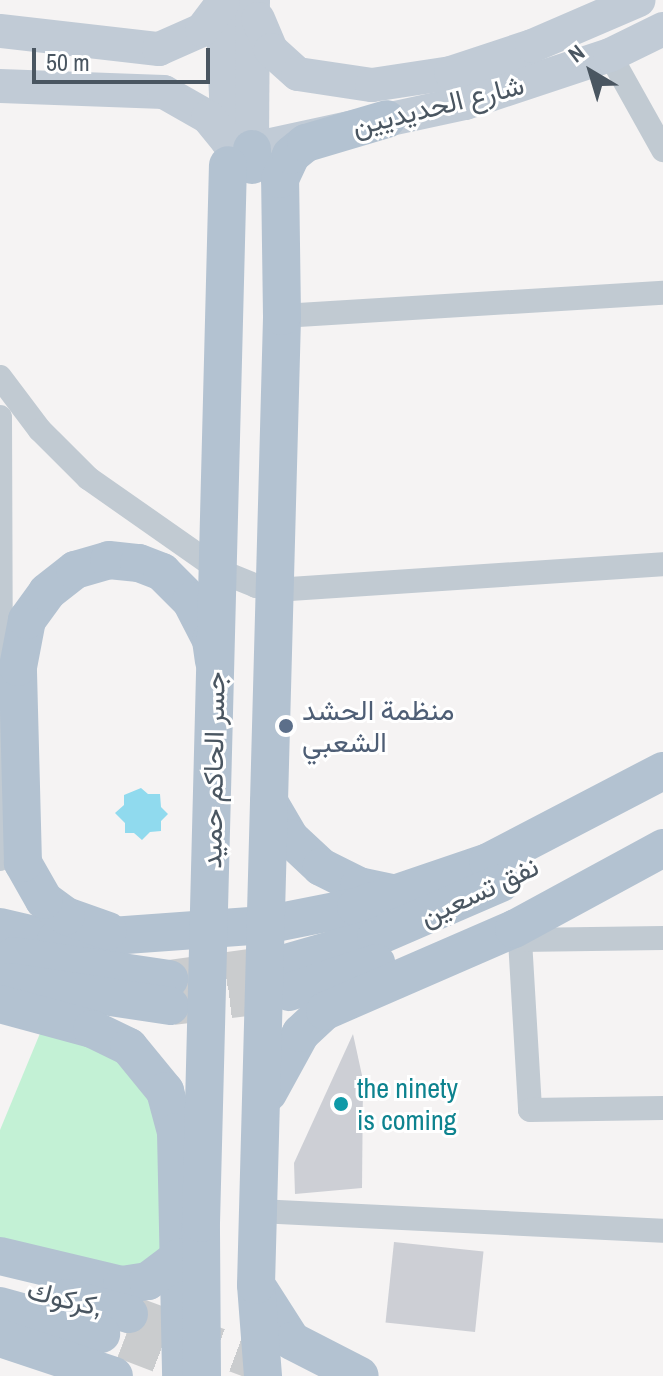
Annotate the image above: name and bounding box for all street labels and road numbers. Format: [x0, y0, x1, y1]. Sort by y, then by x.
street label: شارع الحديديين [349, 67, 527, 143]
street label: جسر الحاكم حميد [194, 671, 232, 869]
street label: نفق تسعين [414, 849, 544, 933]
street label: كركوك, [24, 1272, 106, 1324]

